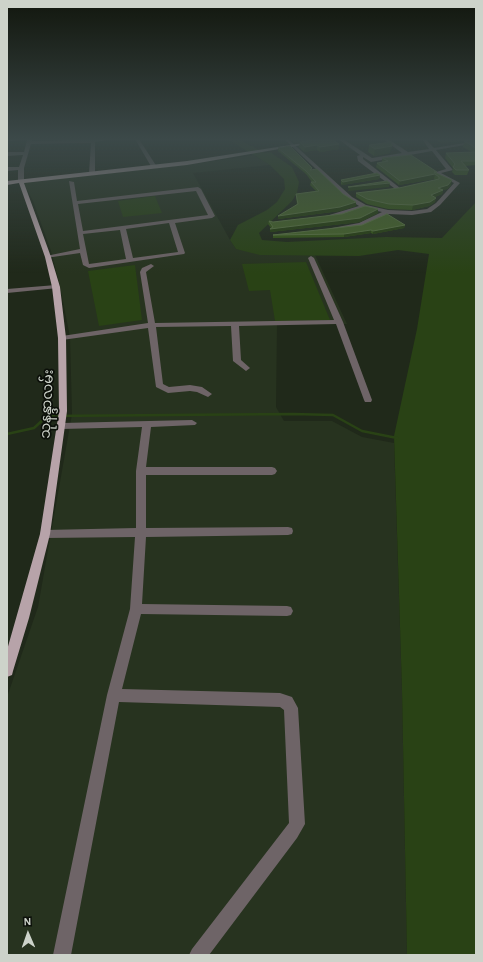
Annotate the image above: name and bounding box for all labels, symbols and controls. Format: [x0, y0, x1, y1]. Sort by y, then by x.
street label: သုနန္ဒာလမ်း [37, 369, 57, 439]
north arrow [8, 914, 48, 954]
text: N [24, 916, 32, 927]

